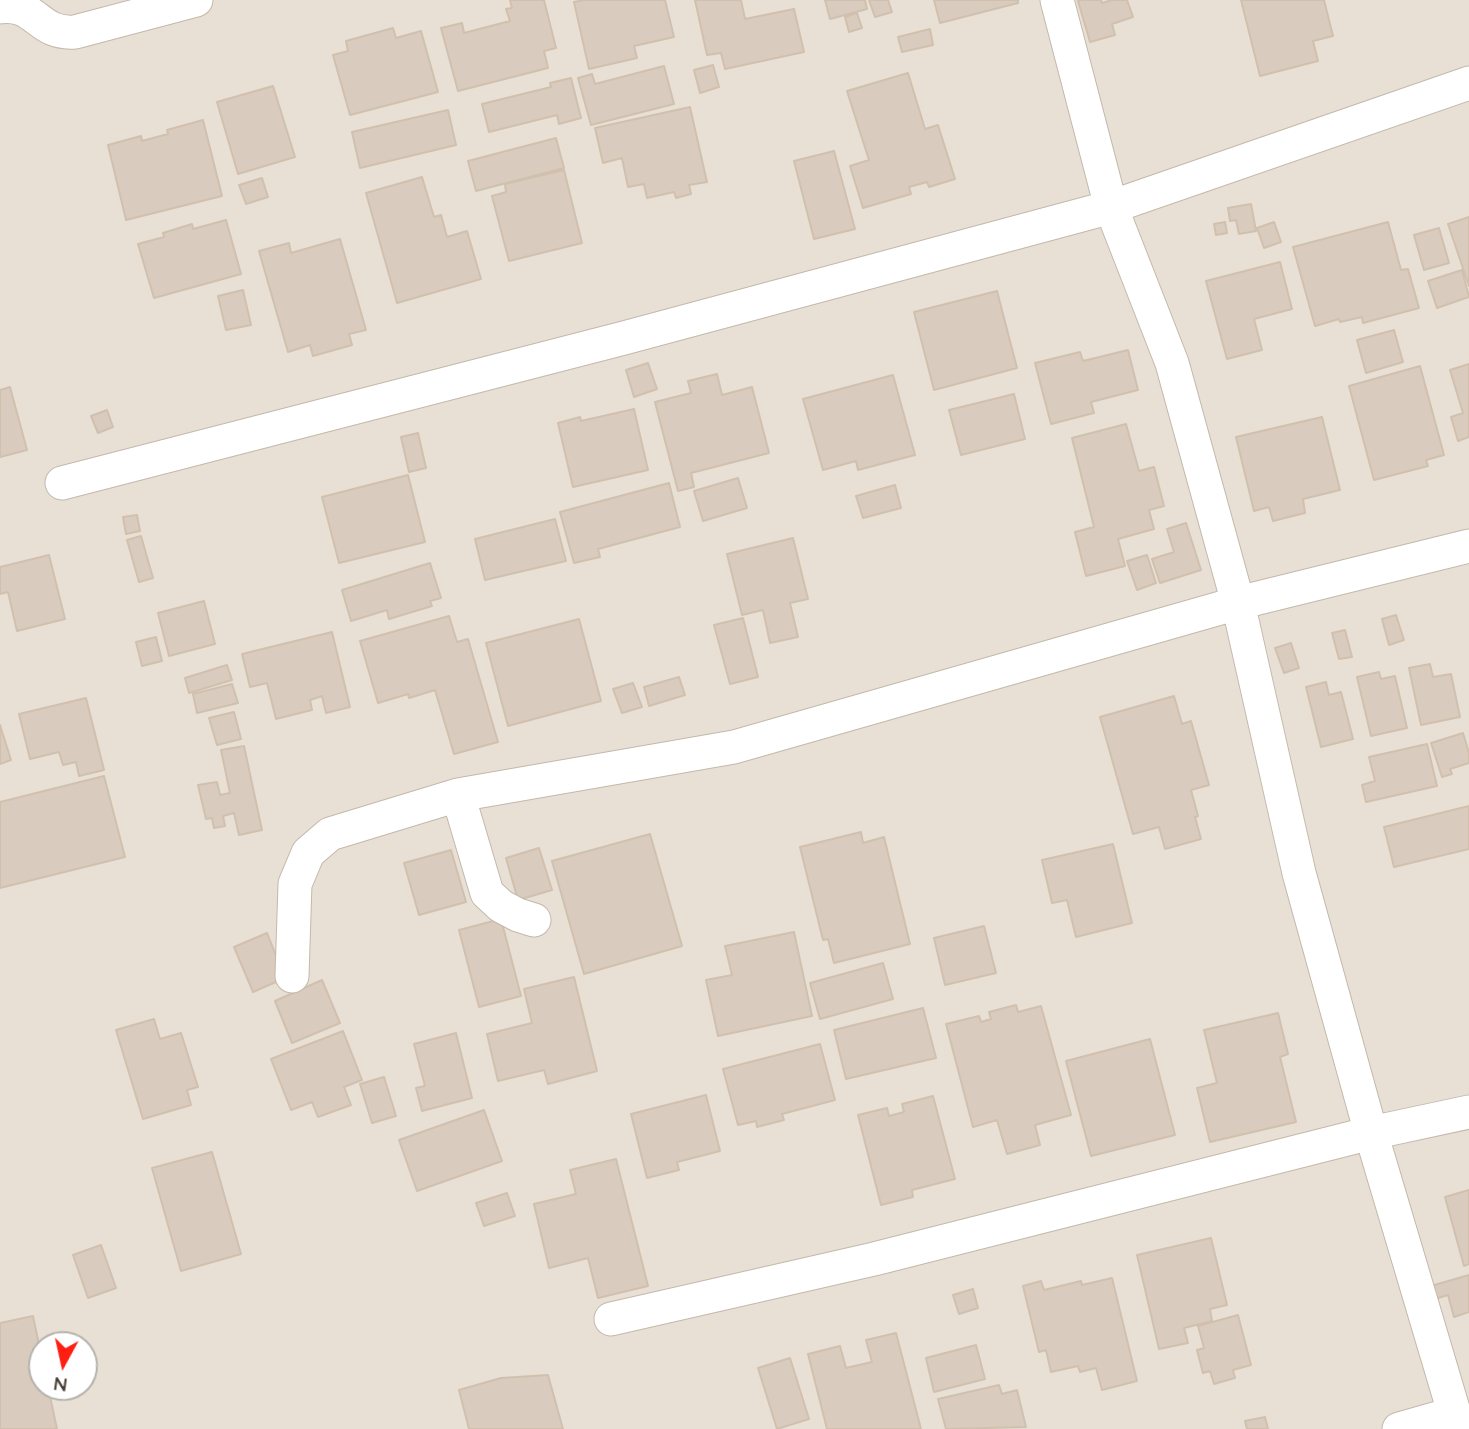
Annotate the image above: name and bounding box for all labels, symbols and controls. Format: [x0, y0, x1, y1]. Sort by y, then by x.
north arrow [28, 1331, 98, 1401]
text: N [52, 1372, 69, 1398]

